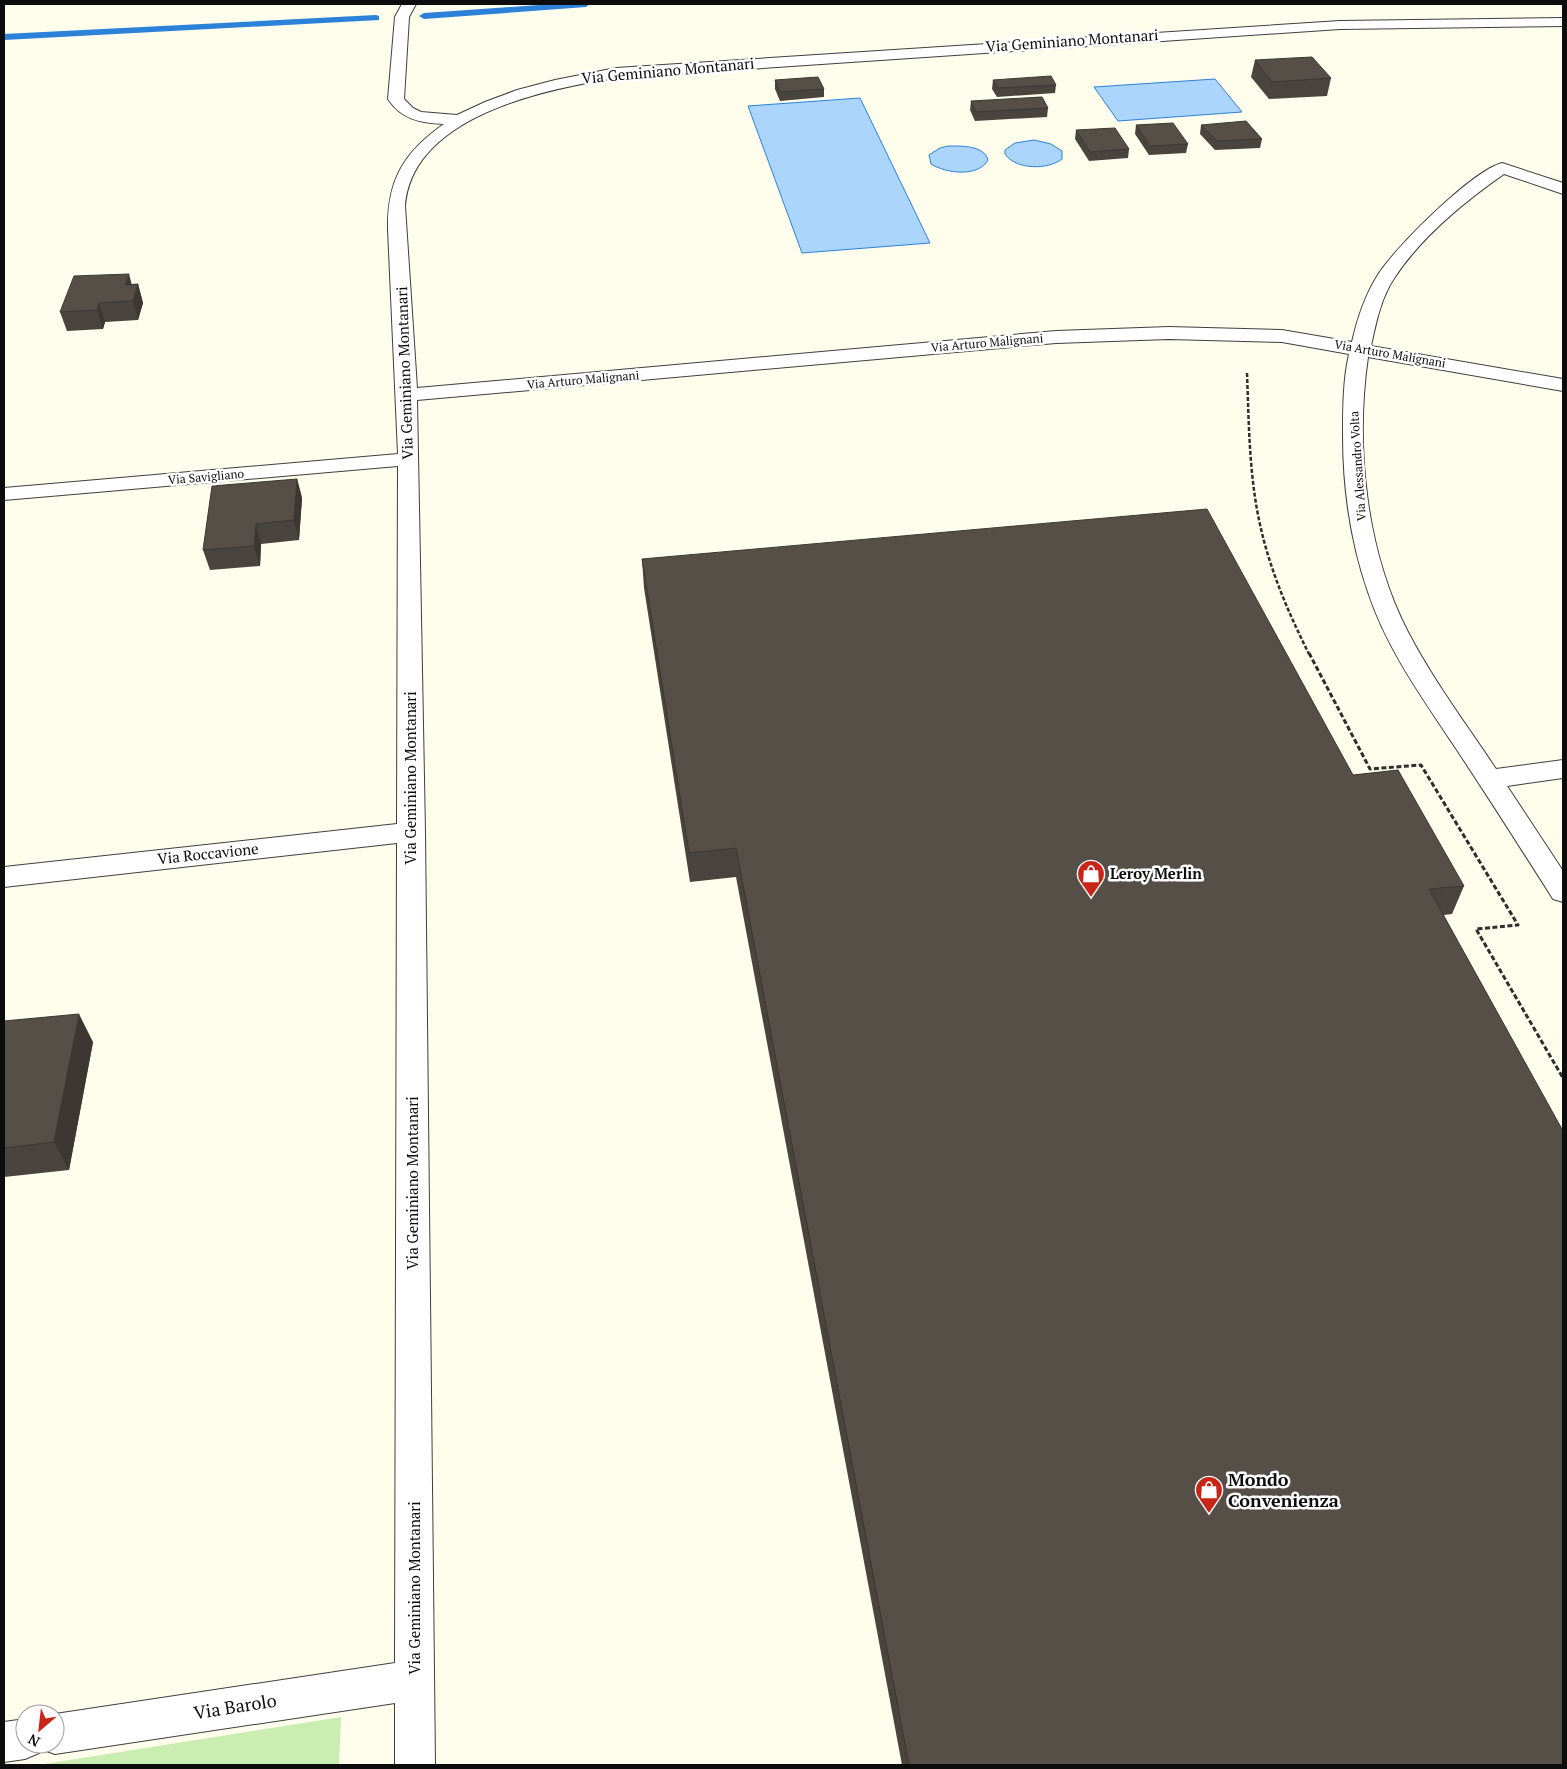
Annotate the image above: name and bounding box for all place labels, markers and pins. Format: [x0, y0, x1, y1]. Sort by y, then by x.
shop icon: Leroy Merlin [1076, 859, 1106, 898]
place label: Leroy Merlin [1110, 863, 1202, 883]
place label: Mondo Convenienza [1228, 1467, 1339, 1512]
shop icon: Mondo Convenienza [1194, 1475, 1224, 1514]

